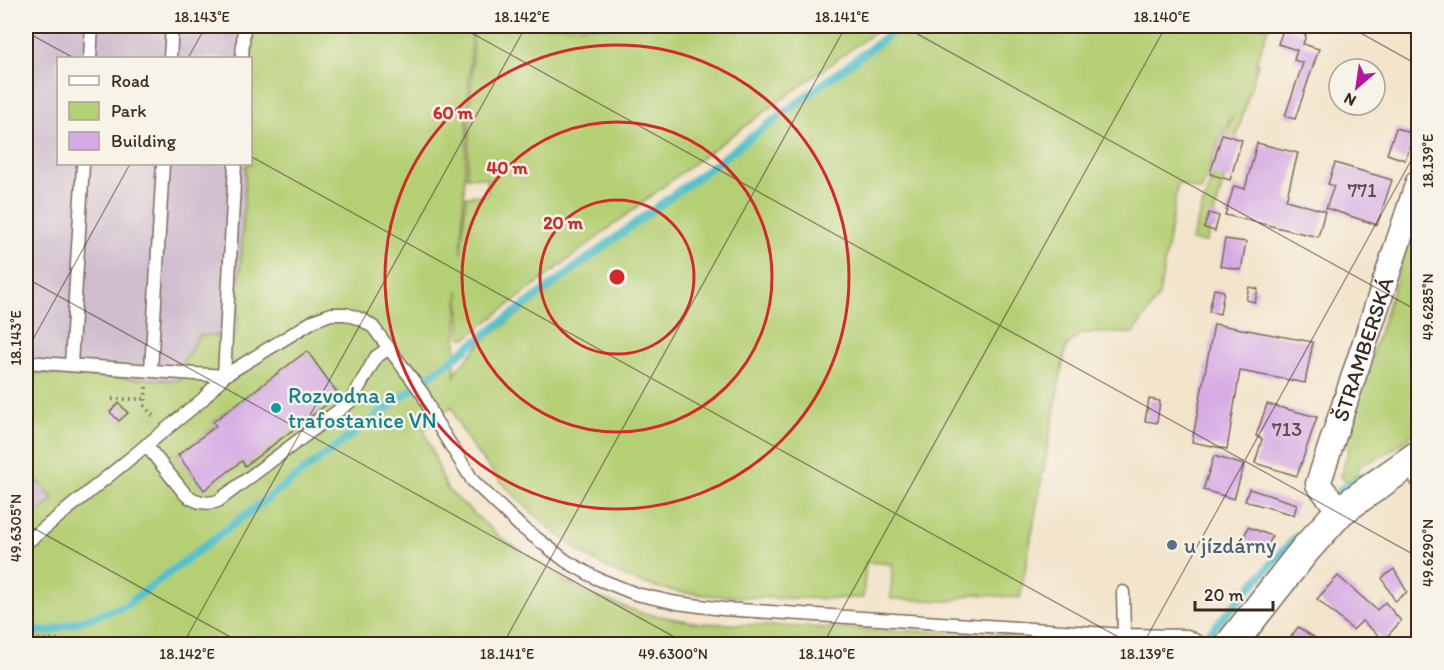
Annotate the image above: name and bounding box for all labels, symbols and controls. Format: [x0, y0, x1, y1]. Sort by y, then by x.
text: 18.143°E [174, 8, 230, 26]
text: 18.142°E [494, 8, 550, 26]
text: 18.141°E [815, 8, 869, 26]
text: 18.140°E [1134, 8, 1190, 26]
legend [57, 57, 252, 165]
north arrow [1327, 57, 1387, 117]
text: Road [111, 70, 150, 92]
text: N [1341, 89, 1359, 111]
text: Park [111, 100, 146, 122]
text: 60 m [433, 102, 474, 124]
text: Building [111, 130, 177, 152]
text: 18.139°E [1419, 134, 1437, 188]
text: 40 m [486, 157, 528, 179]
house number: 771 [1347, 178, 1377, 202]
text: 20 m [543, 212, 584, 234]
centre of rings [607, 267, 627, 287]
street label: ŠTRAMBERSKÁ [1326, 273, 1399, 425]
text: 49.6285°N [1419, 273, 1437, 341]
text: 18.143°E [7, 310, 25, 366]
place label: Rozvodna a trafostanice VN [288, 382, 437, 434]
marker: Rozvodna a trafostanice VN [269, 401, 283, 415]
house number: 713 [1272, 417, 1302, 441]
text: 49.6305°N [7, 494, 25, 562]
text: 49.6290°N [1419, 519, 1437, 587]
place label: u jízdárny [1184, 532, 1277, 559]
marker: u jízdárny [1165, 538, 1179, 552]
scale bar [1195, 574, 1273, 612]
text: 20 m [1204, 584, 1244, 606]
text: 18.142°E [159, 645, 215, 663]
text: 18.141°E [480, 645, 534, 663]
text: 49.6300°N [638, 645, 708, 663]
text: 18.140°E [799, 645, 855, 663]
text: 18.139°E [1120, 645, 1174, 663]

